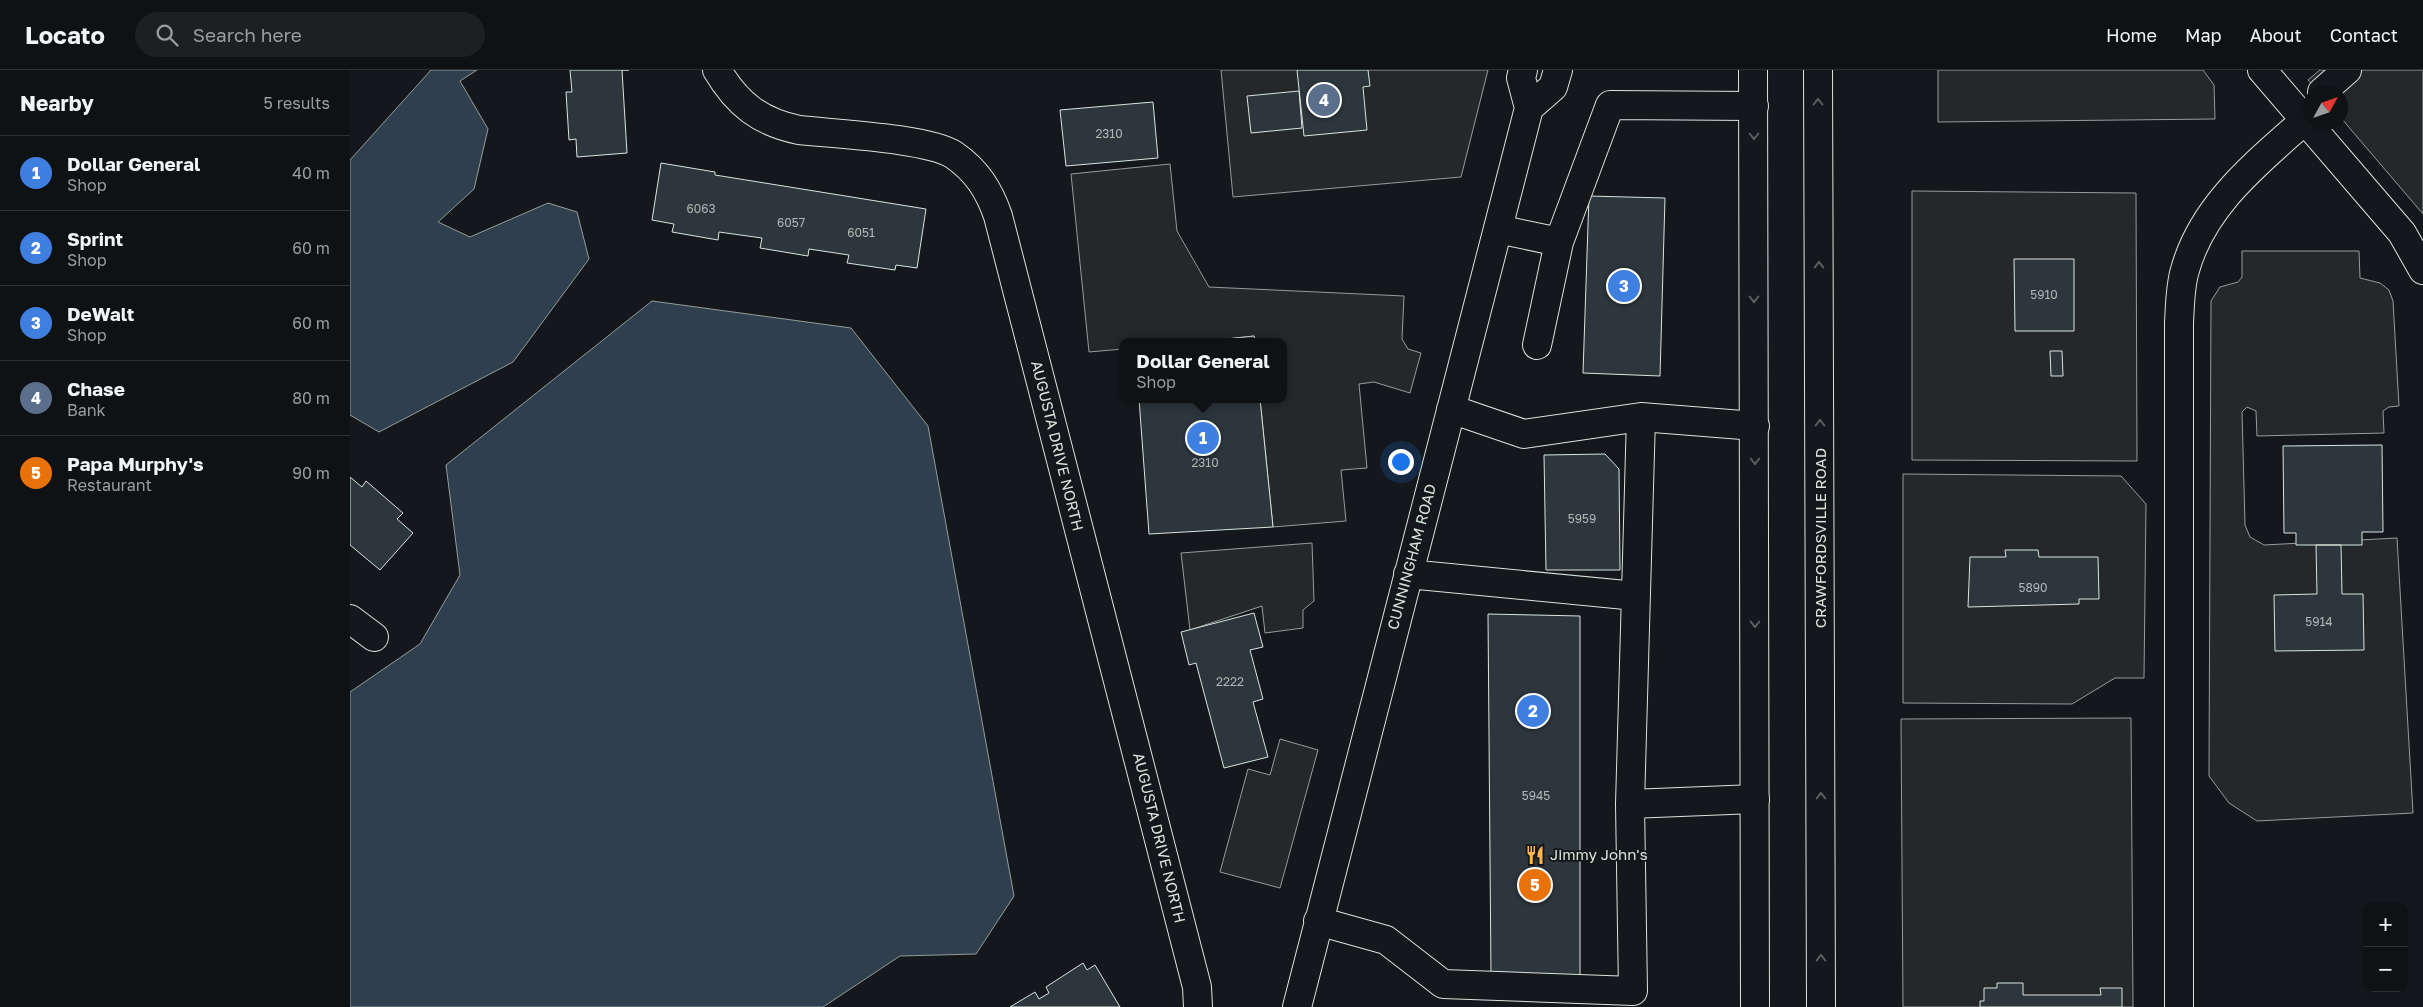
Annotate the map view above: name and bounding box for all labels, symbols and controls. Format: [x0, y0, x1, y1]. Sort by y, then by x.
search box [135, 12, 485, 57]
text: Locato [25, 20, 105, 49]
icon: search [153, 21, 181, 49]
text: Search here [193, 23, 302, 46]
text: Home [2106, 24, 2157, 46]
text: Map [2185, 24, 2222, 46]
text: About [2250, 24, 2302, 46]
text: Contact [2330, 24, 2398, 46]
pin: 4 [1308, 81, 1340, 119]
north arrow [2303, 85, 2348, 130]
text: Nearby [20, 90, 94, 116]
text: 5 results [264, 93, 330, 113]
one-way arrow [1813, 98, 1824, 106]
house number: 2310 [1095, 126, 1123, 141]
one-way arrow [1749, 132, 1759, 140]
text: Dollar General [67, 152, 200, 175]
text: 1 [32, 163, 40, 183]
text: 40 m [292, 163, 330, 183]
text: Shop [67, 175, 107, 195]
house number: 6063 [687, 201, 715, 216]
house number: 6057 [777, 215, 805, 230]
house number: 6051 [847, 225, 875, 240]
text: Sprint [67, 227, 123, 250]
text: 2 [31, 238, 41, 258]
text: 60 m [292, 238, 330, 258]
text: Shop [67, 250, 107, 270]
one-way arrow [1814, 261, 1824, 268]
pin: 3 [1608, 267, 1640, 305]
house number: 5910 [2030, 287, 2058, 302]
one-way arrow [1749, 295, 1759, 303]
text: DeWalt [67, 302, 134, 325]
text: 3 [31, 313, 41, 333]
text: 60 m [292, 313, 330, 333]
text: Shop [67, 325, 107, 345]
popup [1119, 338, 1287, 403]
text: Dollar General [1136, 349, 1270, 372]
street label: AUGUSTA DRIVE NORTH [1028, 359, 1088, 533]
text: Shop [1136, 372, 1176, 392]
text: Chase [67, 377, 125, 400]
text: 4 [31, 388, 41, 408]
text: 80 m [292, 388, 330, 408]
text: Bank [67, 400, 106, 420]
pin: 1 [1187, 419, 1219, 457]
one-way arrow [1815, 419, 1825, 427]
street label: CRAWFORDSVILLE ROAD [1811, 448, 1829, 628]
your location [1388, 449, 1414, 475]
text: Papa Murphy's [67, 452, 204, 475]
house number: 2310 [1191, 455, 1219, 470]
one-way arrow [1750, 458, 1760, 465]
text: 5 [31, 463, 41, 483]
text: 90 m [292, 463, 330, 483]
text: Restaurant [67, 475, 152, 495]
street label: CUNNINGHAM ROAD [1383, 482, 1439, 632]
house number: 5959 [1568, 511, 1596, 526]
house number: 5890 [2019, 580, 2047, 595]
house number: 5914 [2305, 614, 2333, 629]
one-way arrow [1750, 620, 1760, 628]
house number: 2222 [1216, 674, 1244, 689]
pin: 2 [1517, 692, 1549, 730]
street label: AUGUSTA DRIVE NORTH [1130, 751, 1190, 925]
house number: 5945 [1522, 788, 1550, 803]
one-way arrow [1816, 792, 1826, 800]
restaurant icon: Jimmy John's [1524, 844, 1546, 866]
place label: Jimmy John's [1550, 845, 1648, 863]
pin: 5 [1519, 866, 1551, 904]
map controls [2363, 902, 2408, 992]
button: + [2363, 902, 2408, 947]
button: − [2363, 947, 2408, 992]
one-way arrow [1816, 954, 1826, 962]

